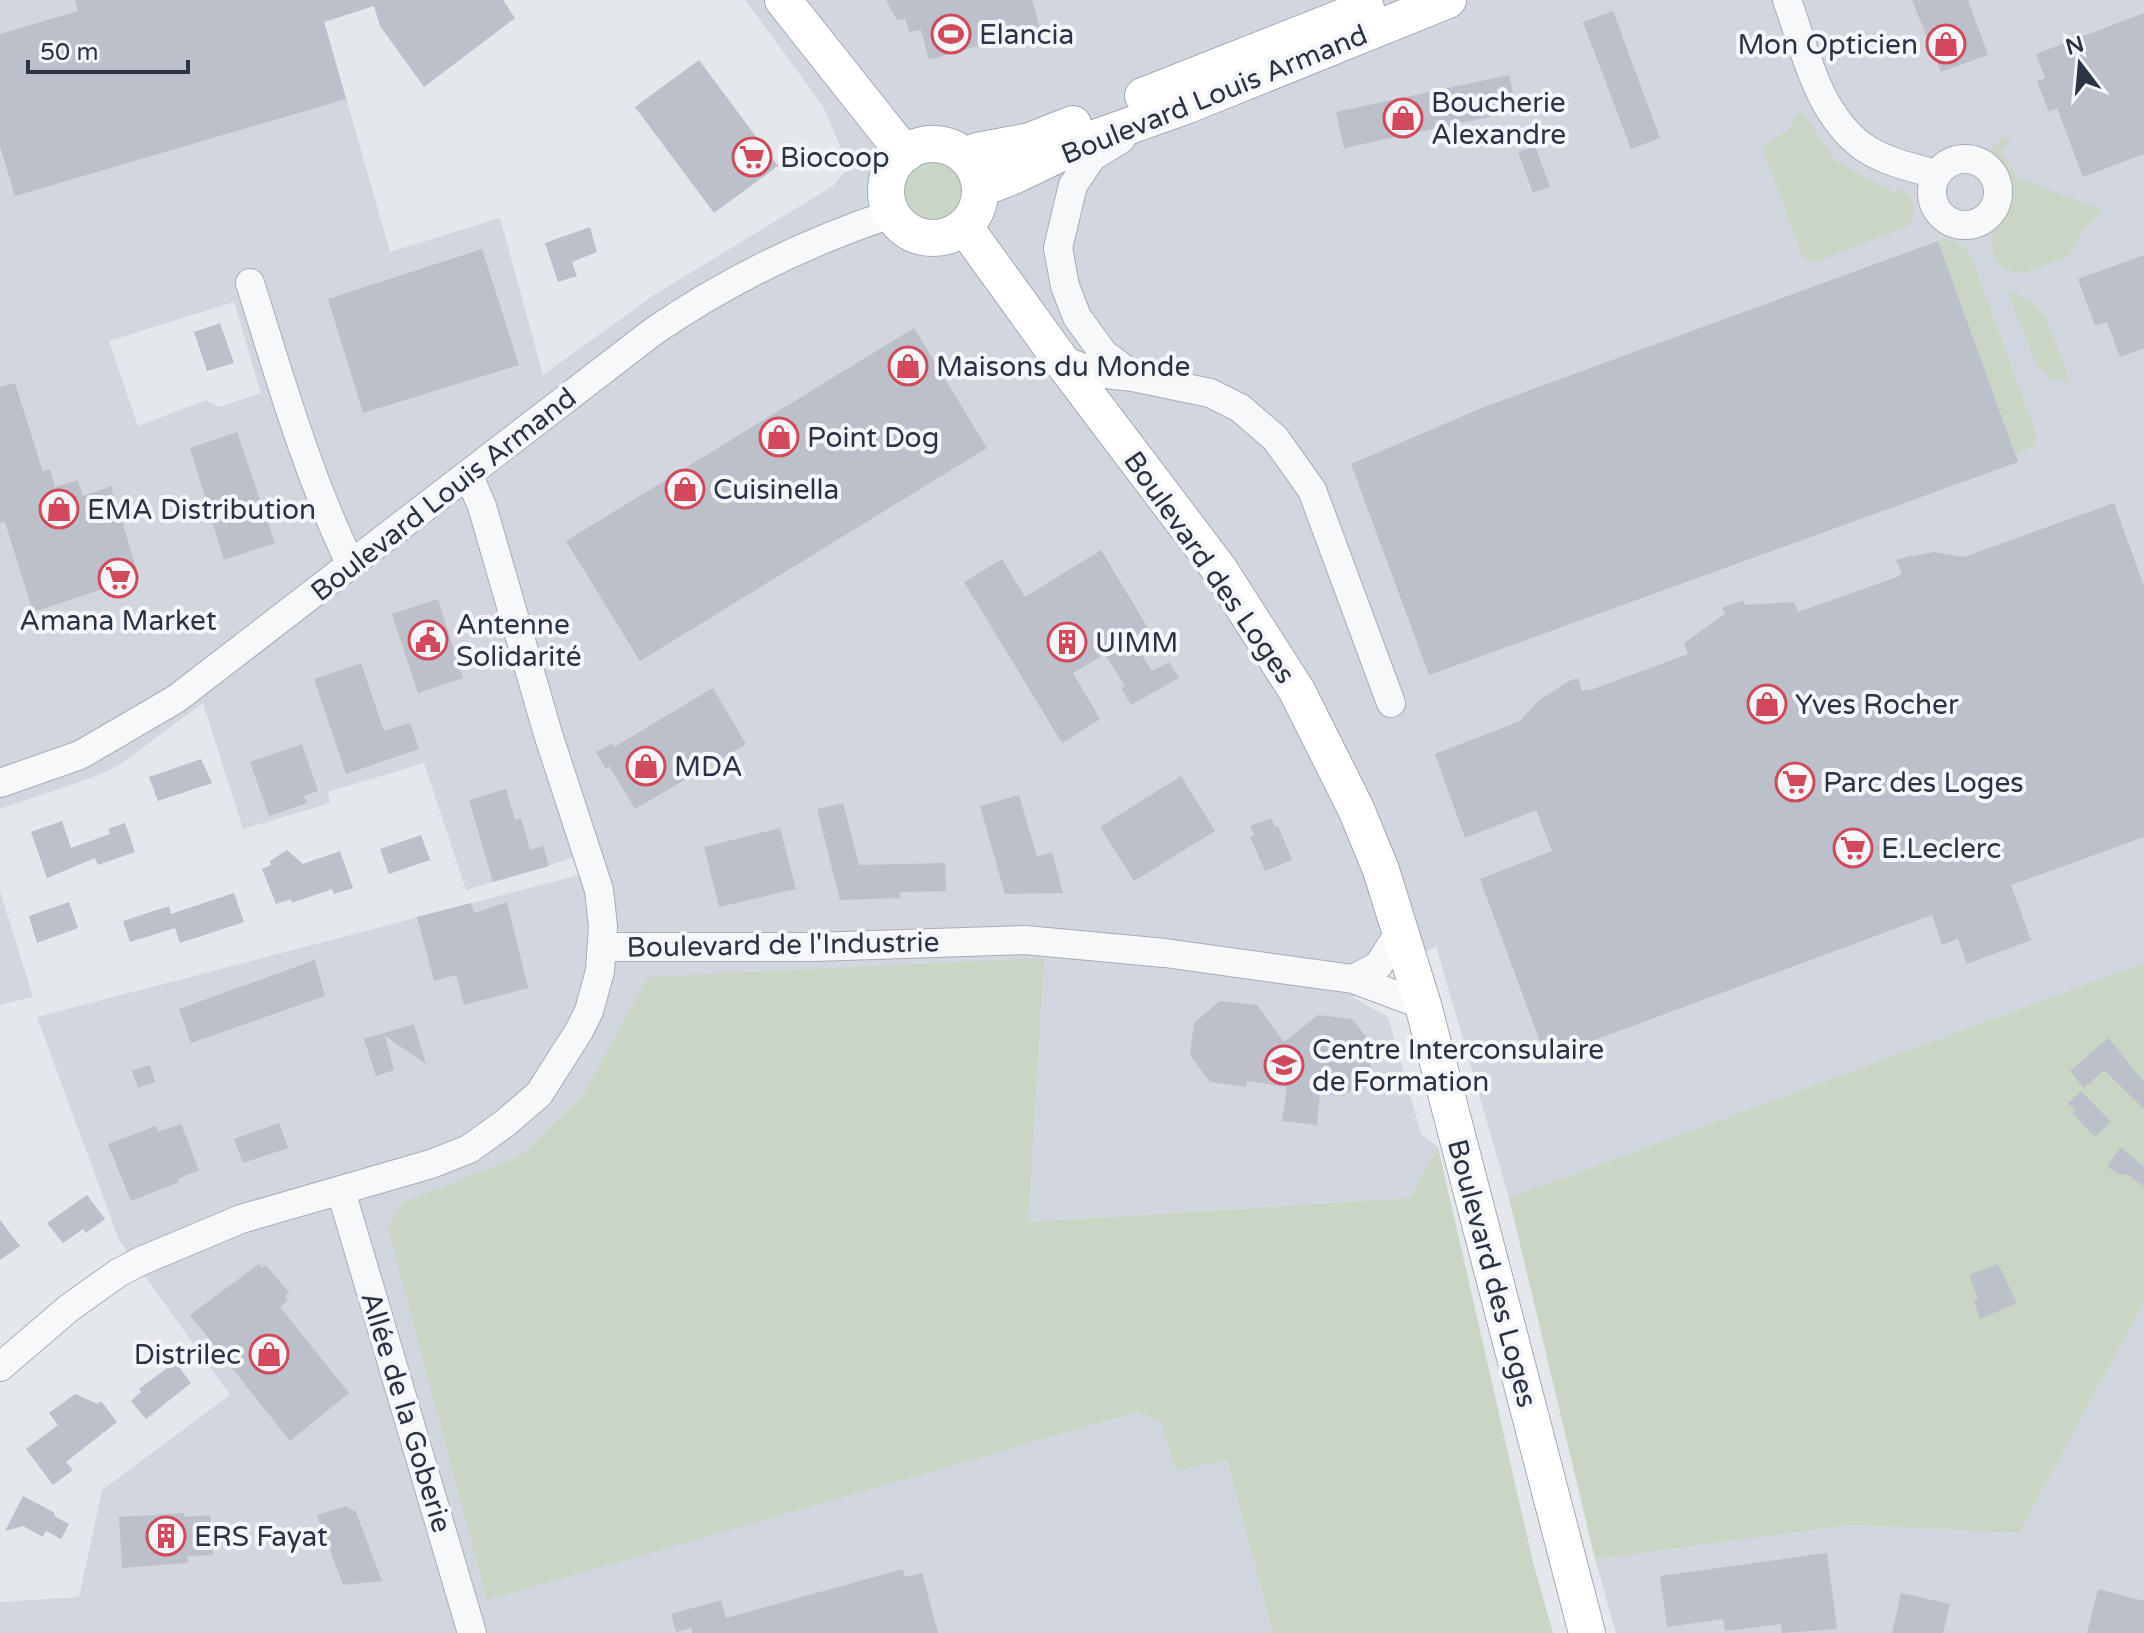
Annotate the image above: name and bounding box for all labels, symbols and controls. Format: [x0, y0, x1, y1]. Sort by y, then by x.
sports icon: Elancia [930, 13, 972, 55]
place label: Elancia [979, 18, 1074, 52]
street label: Boulevard Louis Armand [1056, 18, 1372, 172]
shop icon: Mon Opticien [1925, 23, 1967, 65]
scale bar [28, 24, 188, 74]
north arrow [2040, 24, 2120, 104]
place label: Mon Opticien [1737, 28, 1918, 62]
text: N [2063, 31, 2087, 61]
text: 50 m [40, 38, 98, 67]
place label: Boucherie Alexandre [1431, 86, 1566, 152]
shop icon: Boucherie Alexandre [1382, 97, 1424, 139]
supermarket icon: Biocoop [731, 136, 773, 178]
place label: Biocoop [780, 141, 890, 175]
shop icon: Maisons du Monde [887, 345, 929, 387]
place label: Maisons du Monde [936, 350, 1190, 384]
street label: Boulevard Louis Armand [304, 381, 583, 609]
shop icon: Point Dog [758, 416, 800, 458]
place label: Point Dog [807, 421, 939, 455]
street label: Boulevard des Loges [1116, 445, 1302, 690]
shop icon: Cuisinella [664, 468, 706, 510]
place label: Cuisinella [713, 473, 839, 507]
shop icon: EMA Distribution [38, 488, 80, 530]
place label: EMA Distribution [87, 493, 316, 527]
supermarket icon: Amana Market [97, 557, 139, 599]
place label: Amana Market [19, 604, 217, 638]
place label: Antenne Solidarité [456, 608, 582, 674]
public building icon: Antenne Solidarité [407, 619, 449, 661]
building icon: UIMM [1046, 621, 1088, 663]
place label: UIMM [1095, 626, 1178, 660]
shop icon: Yves Rocher [1746, 683, 1788, 725]
place label: Yves Rocher [1795, 688, 1959, 722]
shop icon: MDA [625, 745, 667, 787]
place label: MDA [674, 750, 743, 784]
supermarket icon: Parc des Loges [1774, 761, 1816, 803]
place label: Parc des Loges [1823, 766, 2024, 800]
supermarket icon: E.Leclerc [1832, 827, 1874, 869]
place label: E.Leclerc [1881, 832, 2001, 866]
street label: Boulevard de l'Industrie [626, 925, 940, 965]
place label: Centre Interconsulaire de Formation [1312, 1033, 1604, 1099]
school or university icon: Centre Interconsulaire de Formation [1263, 1044, 1305, 1086]
street label: Boulevard des Loges [1440, 1136, 1544, 1411]
street label: Allée de la Goberie [353, 1288, 459, 1537]
shop icon: Distrilec [248, 1333, 290, 1375]
place label: Distrilec [134, 1338, 241, 1372]
building icon: ERS Fayat [145, 1515, 187, 1557]
place label: ERS Fayat [194, 1520, 328, 1554]

